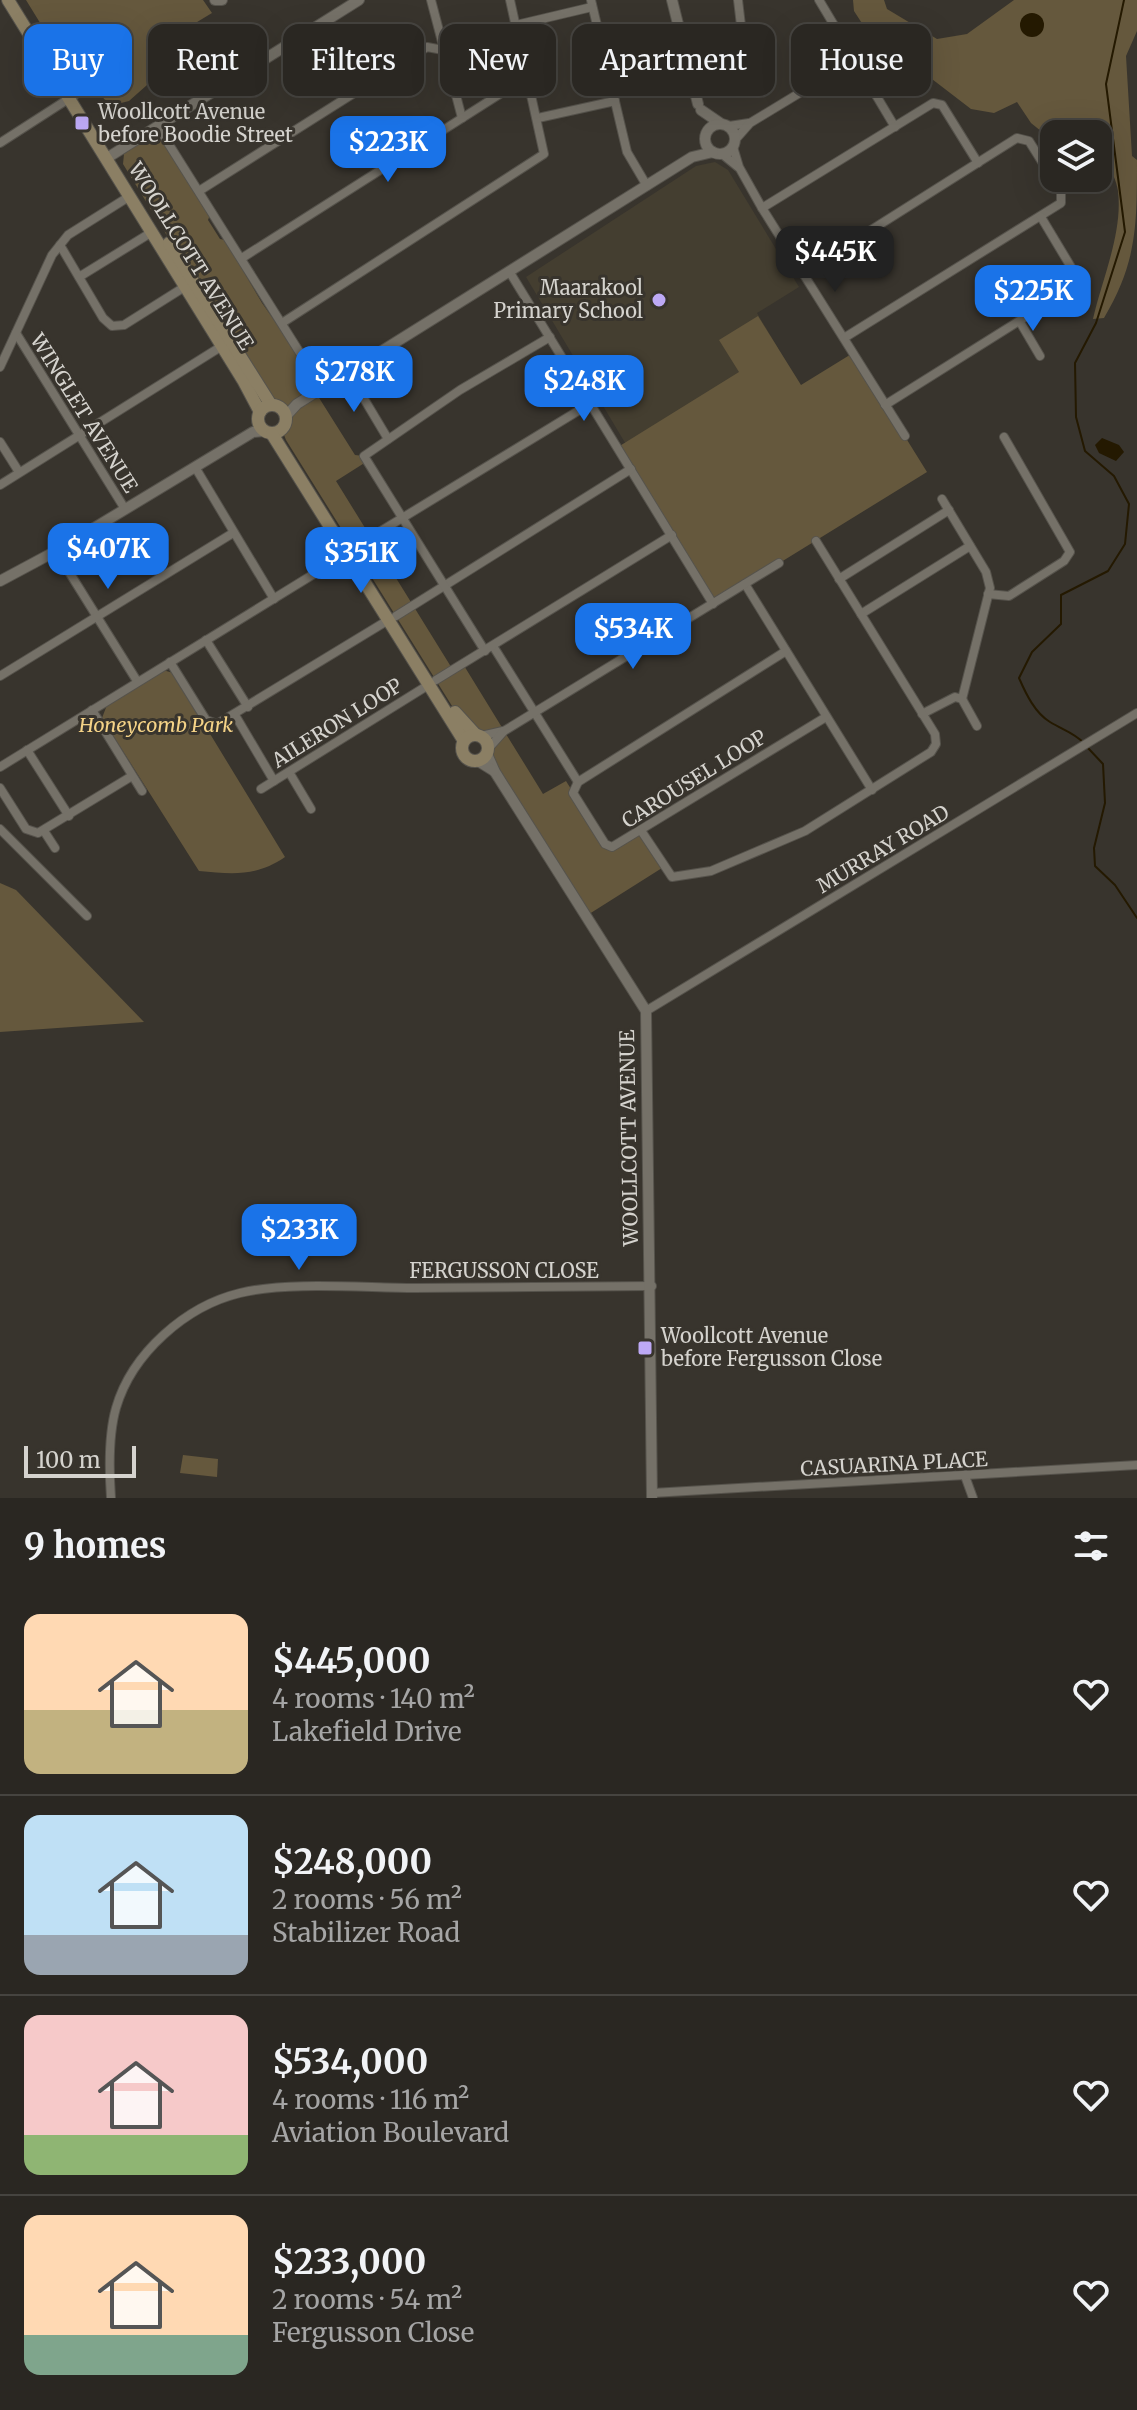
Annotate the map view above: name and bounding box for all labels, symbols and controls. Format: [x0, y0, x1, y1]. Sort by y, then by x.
chip: Buy [24, 24, 132, 96]
chip: Rent [148, 24, 267, 96]
chip: Filters [283, 24, 424, 96]
chip: New [440, 24, 556, 96]
chip: Apartment [572, 24, 775, 96]
chip: House [791, 24, 931, 96]
place label: Woollcott Avenue before Boodie Street [97, 99, 293, 147]
marker: Woollcott Avenue before Boodie Street [73, 114, 91, 132]
pin: $223K [332, 116, 444, 184]
map controls [1040, 120, 1112, 192]
button: layers [1040, 120, 1112, 192]
text: $223K [348, 125, 428, 158]
street label: WOOLLCOTT AVENUE [123, 156, 260, 354]
pin: $445K [779, 226, 891, 294]
text: $445K [794, 235, 876, 268]
pin: $225K [977, 265, 1089, 333]
text: $225K [993, 274, 1073, 307]
place label: Maarakool Primary School [493, 275, 643, 323]
marker: Maarakool Primary School [650, 291, 668, 309]
street label: WINGLET AVENUE [25, 328, 144, 497]
pin: $278K [298, 346, 410, 414]
text: $278K [314, 355, 394, 388]
pin: $248K [528, 355, 640, 423]
text: $248K [543, 364, 625, 397]
pin: $407K [52, 523, 164, 591]
pin: $351K [305, 527, 417, 595]
text: $407K [66, 532, 150, 565]
text: $351K [323, 536, 399, 569]
pin: $534K [577, 603, 689, 671]
text: $534K [593, 612, 673, 645]
street label: AILERON LOOP [266, 672, 407, 773]
park label: Honeycomb Park [78, 712, 233, 737]
street label: CAROUSEL LOOP [617, 724, 771, 833]
street label: MURRAY ROAD [812, 799, 954, 898]
street label: WOOLLCOTT AVENUE [614, 1029, 643, 1247]
pin: $233K [243, 1204, 355, 1272]
text: $233K [260, 1213, 338, 1246]
street label: FERGUSSON CLOSE [409, 1258, 599, 1283]
place label: Woollcott Avenue before Fergusson Close [660, 1323, 882, 1371]
marker: Woollcott Avenue before Fergusson Close [636, 1339, 654, 1357]
scale bar [24, 1442, 136, 1478]
text: 100 m [36, 1446, 101, 1474]
street label: CASUARINA PLACE [800, 1446, 989, 1481]
icon: filters [1069, 1524, 1113, 1568]
text: 9 homes [24, 1525, 166, 1567]
text: $445,000 [272, 1640, 430, 1682]
icon: home [88, 1646, 184, 1742]
icon: heart [1069, 1672, 1113, 1716]
text: 4 rooms · 140 m² [272, 1682, 475, 1715]
text: Lakefield Drive [272, 1715, 462, 1748]
text: $248,000 [272, 1841, 432, 1883]
icon: home [88, 1847, 184, 1943]
icon: heart [1069, 1873, 1113, 1917]
text: 2 rooms · 56 m² [272, 1883, 462, 1916]
text: Stabilizer Road [272, 1916, 460, 1949]
text: $534,000 [272, 2041, 428, 2083]
icon: home [88, 2047, 184, 2143]
icon: heart [1069, 2073, 1113, 2117]
text: 4 rooms · 116 m² [272, 2083, 469, 2116]
text: Aviation Boulevard [272, 2116, 509, 2149]
text: $233,000 [272, 2241, 426, 2283]
icon: home [88, 2247, 184, 2343]
icon: heart [1069, 2273, 1113, 2317]
text: 2 rooms · 54 m² [272, 2283, 462, 2316]
text: Fergusson Close [272, 2316, 474, 2349]

